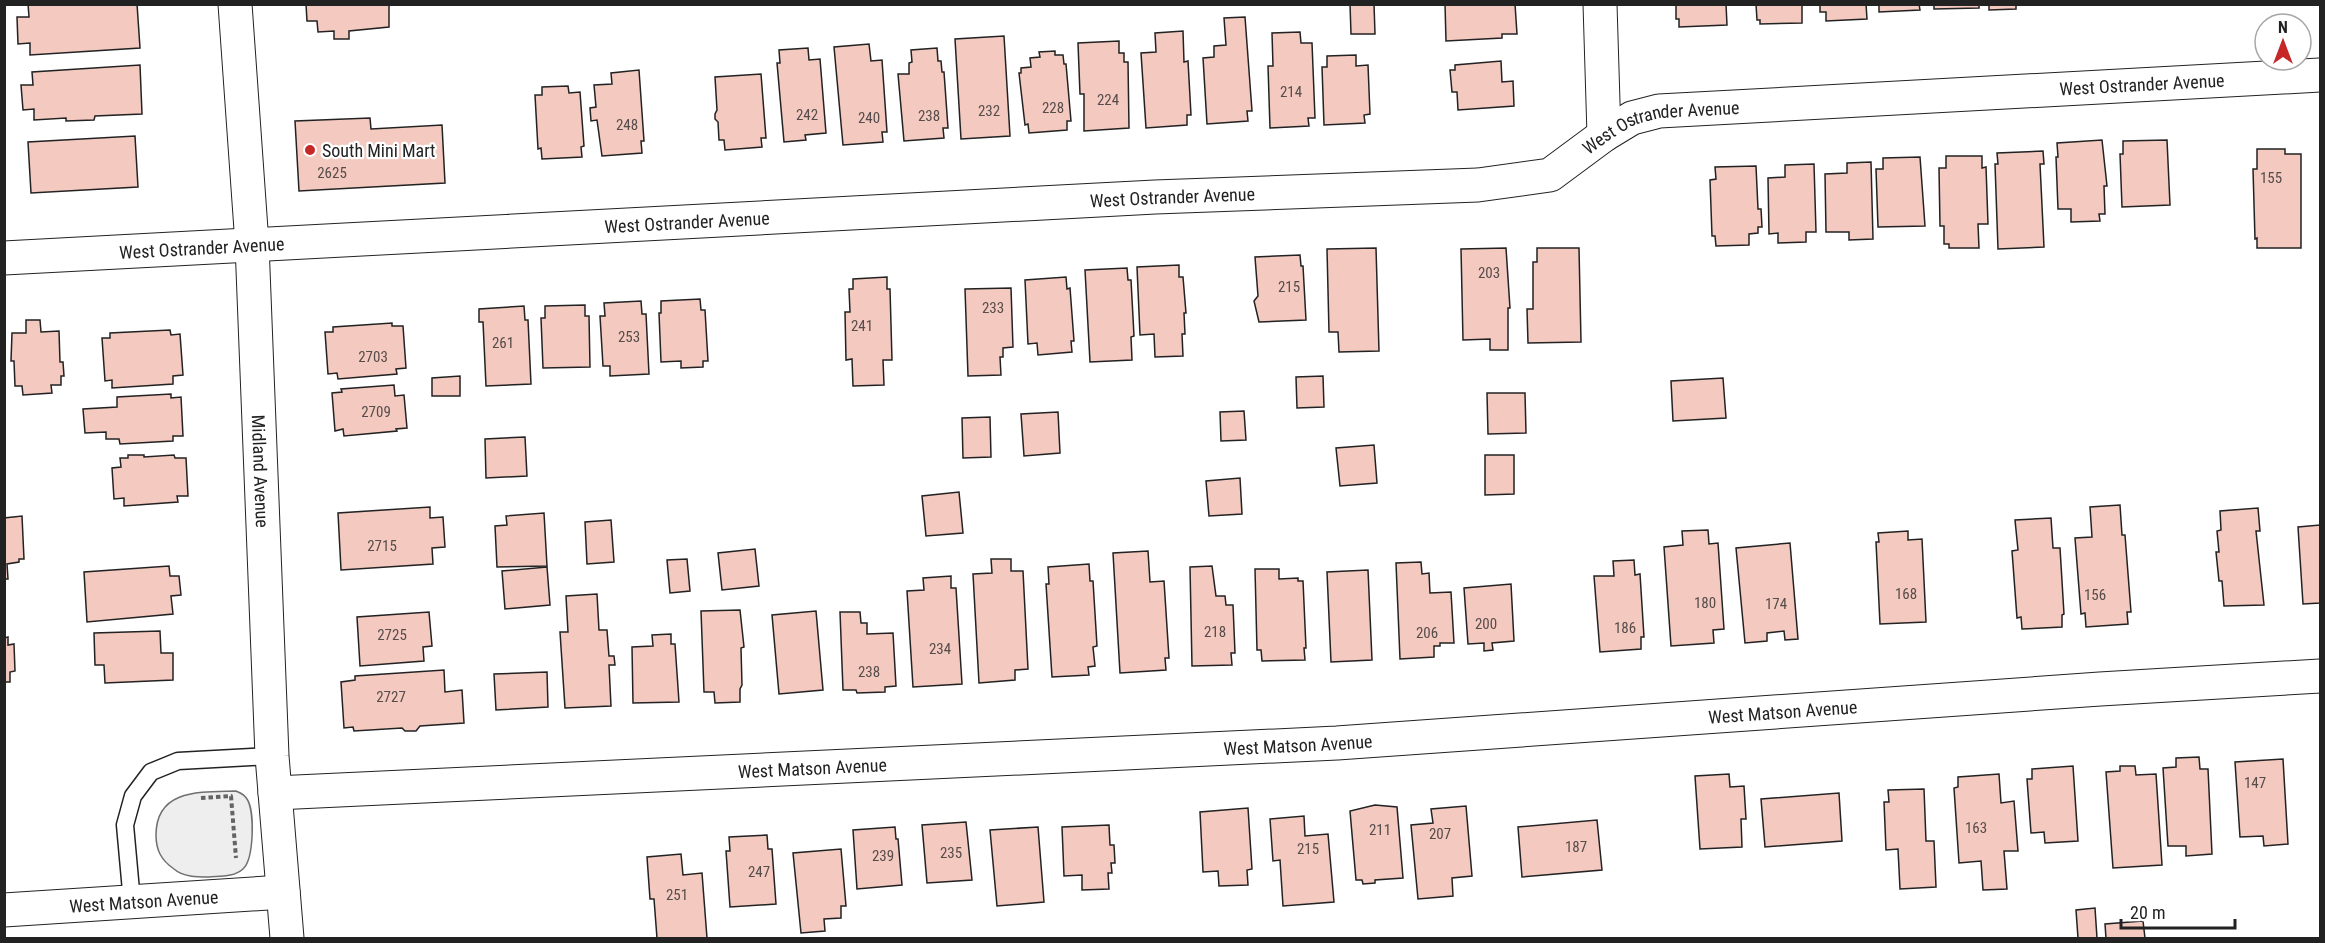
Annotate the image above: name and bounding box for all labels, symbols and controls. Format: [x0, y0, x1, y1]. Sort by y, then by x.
north arrow [2253, 12, 2313, 72]
text: N [2278, 18, 2288, 37]
street label: West Ostrander Avenue [2059, 69, 2225, 99]
house number: 214 [1280, 83, 1302, 101]
house number: 224 [1097, 91, 1119, 109]
street label: West Ostrander Avenue [1578, 96, 1740, 158]
house number: 228 [1042, 99, 1064, 117]
house number: 232 [978, 102, 1000, 120]
house number: 242 [796, 106, 818, 124]
house number: 238 [918, 107, 940, 125]
house number: 240 [858, 109, 880, 127]
house number: 248 [616, 116, 638, 134]
place label: South Mini Mart [322, 140, 435, 161]
marker: South Mini Mart [303, 143, 317, 157]
house number: 2625 [317, 164, 347, 182]
house number: 155 [2260, 169, 2282, 187]
street label: West Ostrander Avenue [1089, 183, 1255, 211]
street label: West Ostrander Avenue [604, 207, 770, 237]
street label: West Ostrander Avenue [119, 233, 285, 262]
house number: 203 [1478, 264, 1500, 282]
house number: 215 [1278, 278, 1300, 296]
house number: 233 [982, 299, 1004, 317]
house number: 241 [851, 317, 873, 335]
house number: 253 [618, 328, 640, 346]
house number: 261 [492, 334, 514, 352]
house number: 2703 [358, 348, 388, 366]
house number: 2709 [361, 403, 391, 421]
street label: Midland Avenue [248, 414, 274, 528]
house number: 2715 [367, 537, 397, 555]
house number: 168 [1895, 585, 1917, 603]
house number: 156 [2084, 586, 2106, 604]
house number: 180 [1694, 594, 1716, 612]
house number: 174 [1765, 595, 1787, 613]
house number: 200 [1475, 615, 1497, 633]
house number: 186 [1614, 619, 1636, 637]
house number: 218 [1204, 623, 1226, 641]
house number: 206 [1416, 624, 1438, 642]
house number: 2725 [377, 626, 407, 644]
house number: 234 [929, 640, 951, 658]
house number: 238 [858, 663, 880, 681]
house number: 2727 [376, 688, 406, 706]
street label: West Matson Avenue [1708, 696, 1858, 727]
street label: West Matson Avenue [1223, 730, 1373, 759]
street label: West Matson Avenue [737, 754, 887, 782]
house number: 147 [2244, 774, 2266, 792]
house number: 163 [1965, 819, 1987, 837]
house number: 211 [1369, 821, 1391, 839]
house number: 207 [1429, 825, 1451, 843]
house number: 187 [1565, 838, 1587, 856]
house number: 215 [1297, 840, 1319, 858]
house number: 235 [940, 844, 962, 862]
house number: 239 [872, 847, 894, 865]
house number: 247 [748, 863, 770, 881]
street label: West Matson Avenue [69, 886, 219, 916]
house number: 251 [666, 886, 688, 904]
scale bar [2121, 892, 2235, 930]
text: 20 m [2130, 902, 2165, 923]

